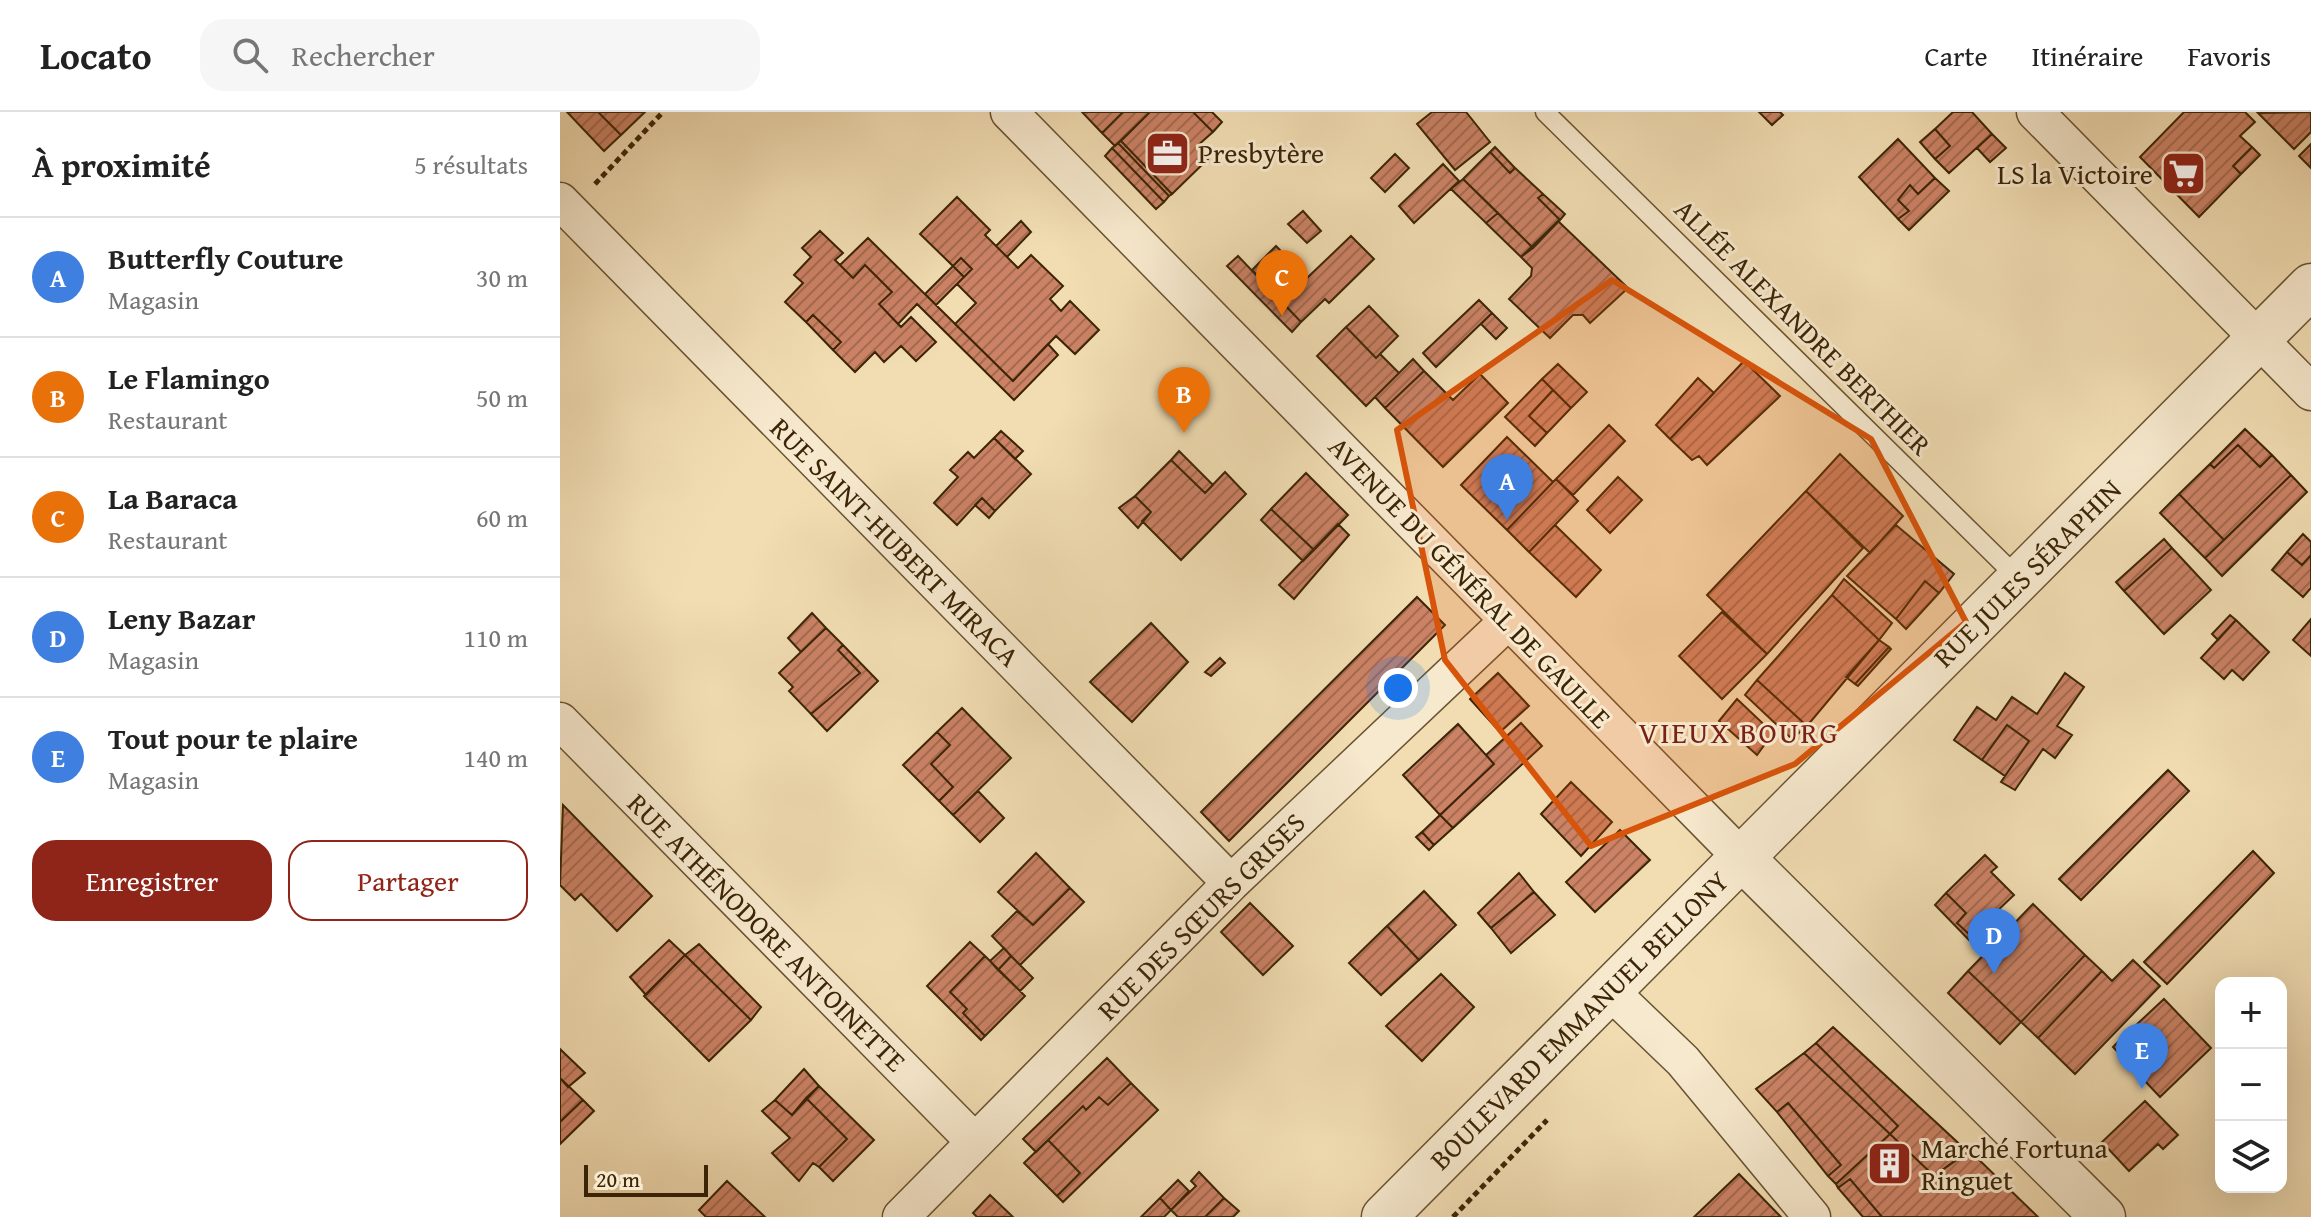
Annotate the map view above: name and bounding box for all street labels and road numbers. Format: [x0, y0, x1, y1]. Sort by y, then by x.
street label: ALLÉE ALEXANDRE BERTHIER [1666, 189, 1942, 465]
street label: RUE SAINT-HUBERT MIRACA [761, 408, 1029, 676]
street label: AVENUE DU GÉNÉRAL DE GAULLE [1322, 429, 1618, 735]
street label: RUE JULES SÉRAPHIN [1923, 469, 2130, 676]
street label: RUE ATHÉNODORE ANTOINETTE [619, 783, 916, 1080]
street label: RUE DES SŒURS GRISES [1087, 802, 1314, 1029]
street label: BOULEVARD EMMANUEL BELLONY [1420, 861, 1738, 1178]

